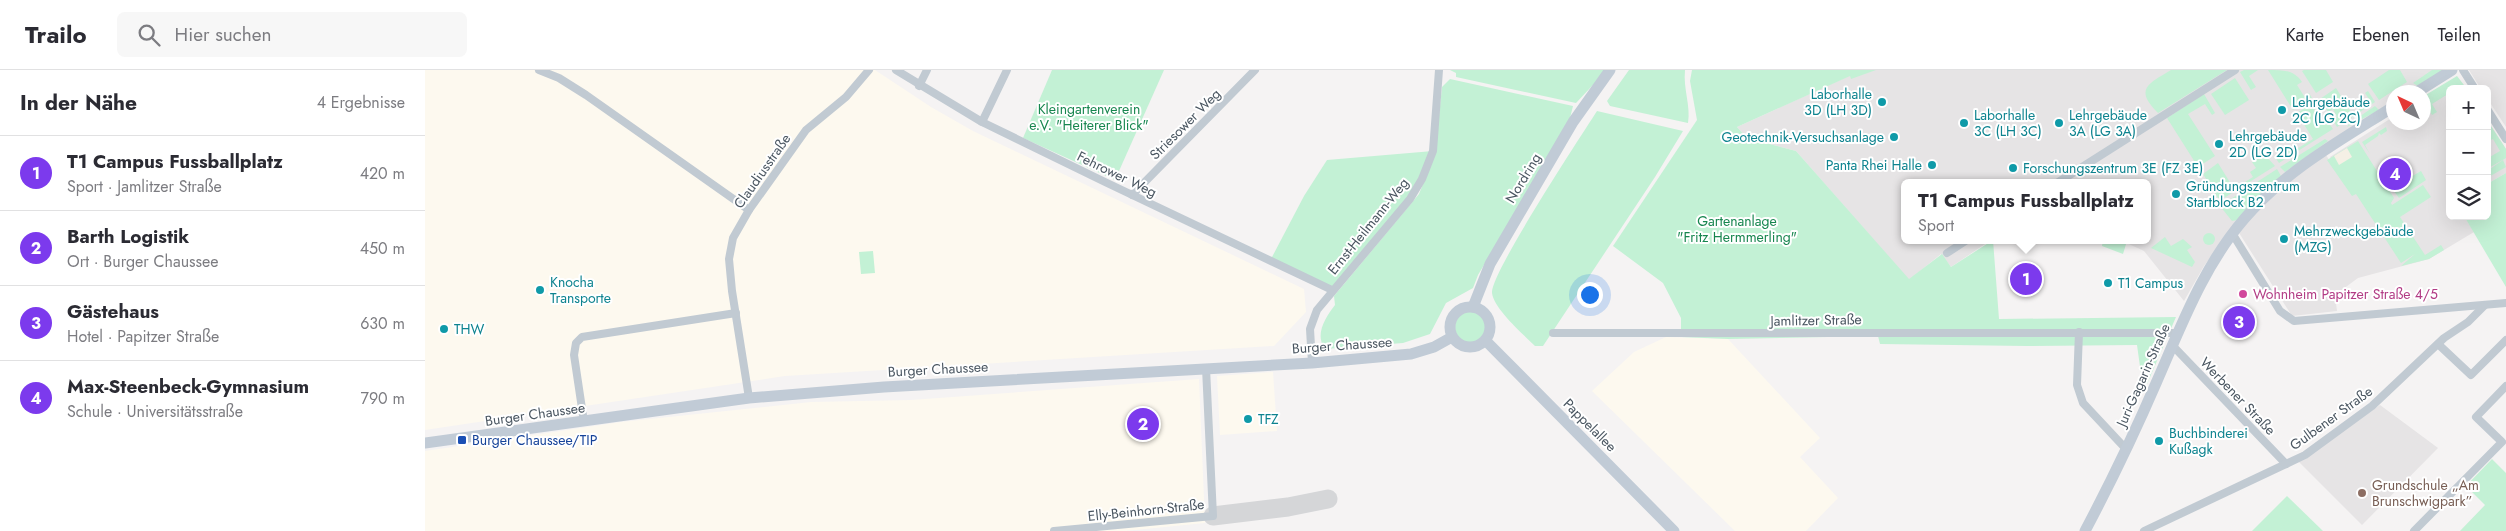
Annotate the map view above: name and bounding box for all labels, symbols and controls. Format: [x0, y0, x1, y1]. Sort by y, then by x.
search box [117, 12, 467, 57]
text: Trailo [25, 17, 87, 52]
icon: search [135, 21, 163, 49]
text: Hier suchen [175, 21, 272, 48]
text: Karte [2285, 22, 2324, 48]
text: Ebenen [2352, 22, 2410, 48]
text: Teilen [2438, 22, 2481, 48]
street label: Striesower Weg [1145, 84, 1225, 164]
place label: Laborhalle 3D (LH 3D) [1804, 84, 1872, 120]
north arrow [2386, 85, 2431, 130]
map controls [2446, 85, 2491, 220]
button: + [2446, 85, 2491, 130]
text: In der Nähe [20, 88, 137, 118]
text: 4 Ergebnisse [317, 91, 405, 114]
place label: Lehrgebäude 2C (LG 2C) [2292, 92, 2370, 128]
marker: Laborhalle 3D (LH 3D) [1876, 96, 1888, 108]
park label: Kleingartenverein e.V. "Heiterer Blick" [1029, 99, 1149, 135]
marker: Lehrgebäude 2C (LG 2C) [2276, 104, 2288, 116]
place label: Laborhalle 3C (LH 3C) [1974, 105, 2042, 141]
place label: Lehrgebäude 3A (LG 3A) [2069, 105, 2147, 141]
marker: Laborhalle 3C (LH 3C) [1958, 117, 1970, 129]
marker: Lehrgebäude 3A (LG 3A) [2053, 117, 2065, 129]
place label: Lehrgebäude 2D (LG 2D) [2229, 126, 2307, 162]
place label: Geotechnik-Versuchsanlage [1722, 127, 1884, 147]
street label: Claudiusstraße [729, 130, 795, 212]
button: − [2446, 130, 2491, 175]
marker: Geotechnik-Versuchsanlage [1888, 131, 1900, 143]
marker: Lehrgebäude 2D (LG 2D) [2213, 138, 2225, 150]
street label: Fehrower Weg [1074, 146, 1160, 202]
text: T1 Campus Fussballplatz [67, 148, 283, 175]
street label: Nordring [1500, 149, 1546, 207]
place label: Panta Rhei Halle [1826, 155, 1922, 175]
pin: 4 [2379, 155, 2411, 193]
place label: Forschungszentrum 3E (FZ 3E) [2023, 158, 2203, 178]
marker: Panta Rhei Halle [1926, 159, 1938, 171]
text: 1 [32, 162, 40, 185]
text: 420 m [360, 162, 405, 185]
marker: Forschungszentrum 3E (FZ 3E) [2007, 162, 2019, 174]
street label: Ernst-Heilmann-Weg [1323, 173, 1413, 279]
text: Sport · Jamlitzer Straße [67, 175, 222, 198]
button: layers [2446, 175, 2491, 220]
place label: Gründungszentrum Startblock B2 [2186, 176, 2300, 212]
popup [1901, 179, 2151, 244]
text: T1 Campus Fussballplatz [1918, 187, 2134, 214]
marker: Gründungszentrum Startblock B2 [2170, 188, 2182, 200]
park label: Gartenanlage "Fritz Hermmerling" [1677, 211, 1797, 247]
text: Sport [1918, 214, 1954, 237]
place label: Mehrzweckgebäude (MZG) [2294, 221, 2413, 257]
text: Barth Logistik [67, 223, 189, 250]
marker: Mehrzweckgebäude (MZG) [2278, 233, 2290, 245]
text: 2 [31, 237, 41, 260]
text: 450 m [360, 237, 405, 260]
text: Ort · Burger Chaussee [67, 250, 218, 273]
pin: 1 [2010, 260, 2042, 298]
place label: Knocha Transporte [550, 272, 611, 308]
place label: T1 Campus [2118, 273, 2184, 293]
marker: T1 Campus [2102, 277, 2114, 289]
your location [1577, 282, 1603, 308]
marker: Knocha Transporte [534, 284, 546, 296]
place label: Wohnheim Papitzer Straße 4/5 [2253, 284, 2438, 304]
marker: Wohnheim Papitzer Straße 4/5 [2237, 288, 2249, 300]
text: Gästehaus [67, 298, 159, 325]
pin: 3 [2223, 303, 2255, 341]
street label: Jamlitzer Straße [1768, 309, 1862, 331]
text: 3 [31, 312, 41, 335]
text: 630 m [360, 312, 405, 335]
place label: THW [454, 319, 485, 339]
street label: Juri-Gagarin-Straße [2111, 320, 2175, 432]
marker: THW [438, 323, 450, 335]
text: Hotel · Papitzer Straße [67, 325, 219, 348]
street label: Burger Chaussee [1291, 332, 1393, 358]
street label: Werbener Straße [2196, 353, 2280, 439]
street label: Burger Chaussee [887, 356, 989, 382]
text: Max-Steenbeck-Gymnasium [67, 373, 309, 400]
street label: Gulbener Straße [2286, 381, 2376, 455]
text: 4 [30, 387, 42, 410]
text: 790 m [361, 387, 405, 410]
street label: Pappelallee [1559, 394, 1621, 456]
street label: Burger Chaussee [484, 397, 586, 431]
text: Schule · Universitätsstraße [67, 400, 243, 423]
pin: 2 [1127, 405, 1159, 443]
place label: TFZ [1258, 409, 1279, 429]
marker: TFZ [1242, 413, 1254, 425]
place label: Buchbinderei Kußagk [2169, 423, 2248, 459]
place label: Burger Chaussee/TIP [472, 430, 598, 450]
marker: Burger Chaussee/TIP [456, 434, 468, 446]
marker: Buchbinderei Kußagk [2153, 435, 2165, 447]
place label: Grundschule „Am Brunschwigpark” [2372, 475, 2479, 511]
marker: Grundschule „Am Brunschwigpark” [2356, 487, 2368, 499]
street label: Elly-Beinhorn-Straße [1087, 494, 1205, 526]

